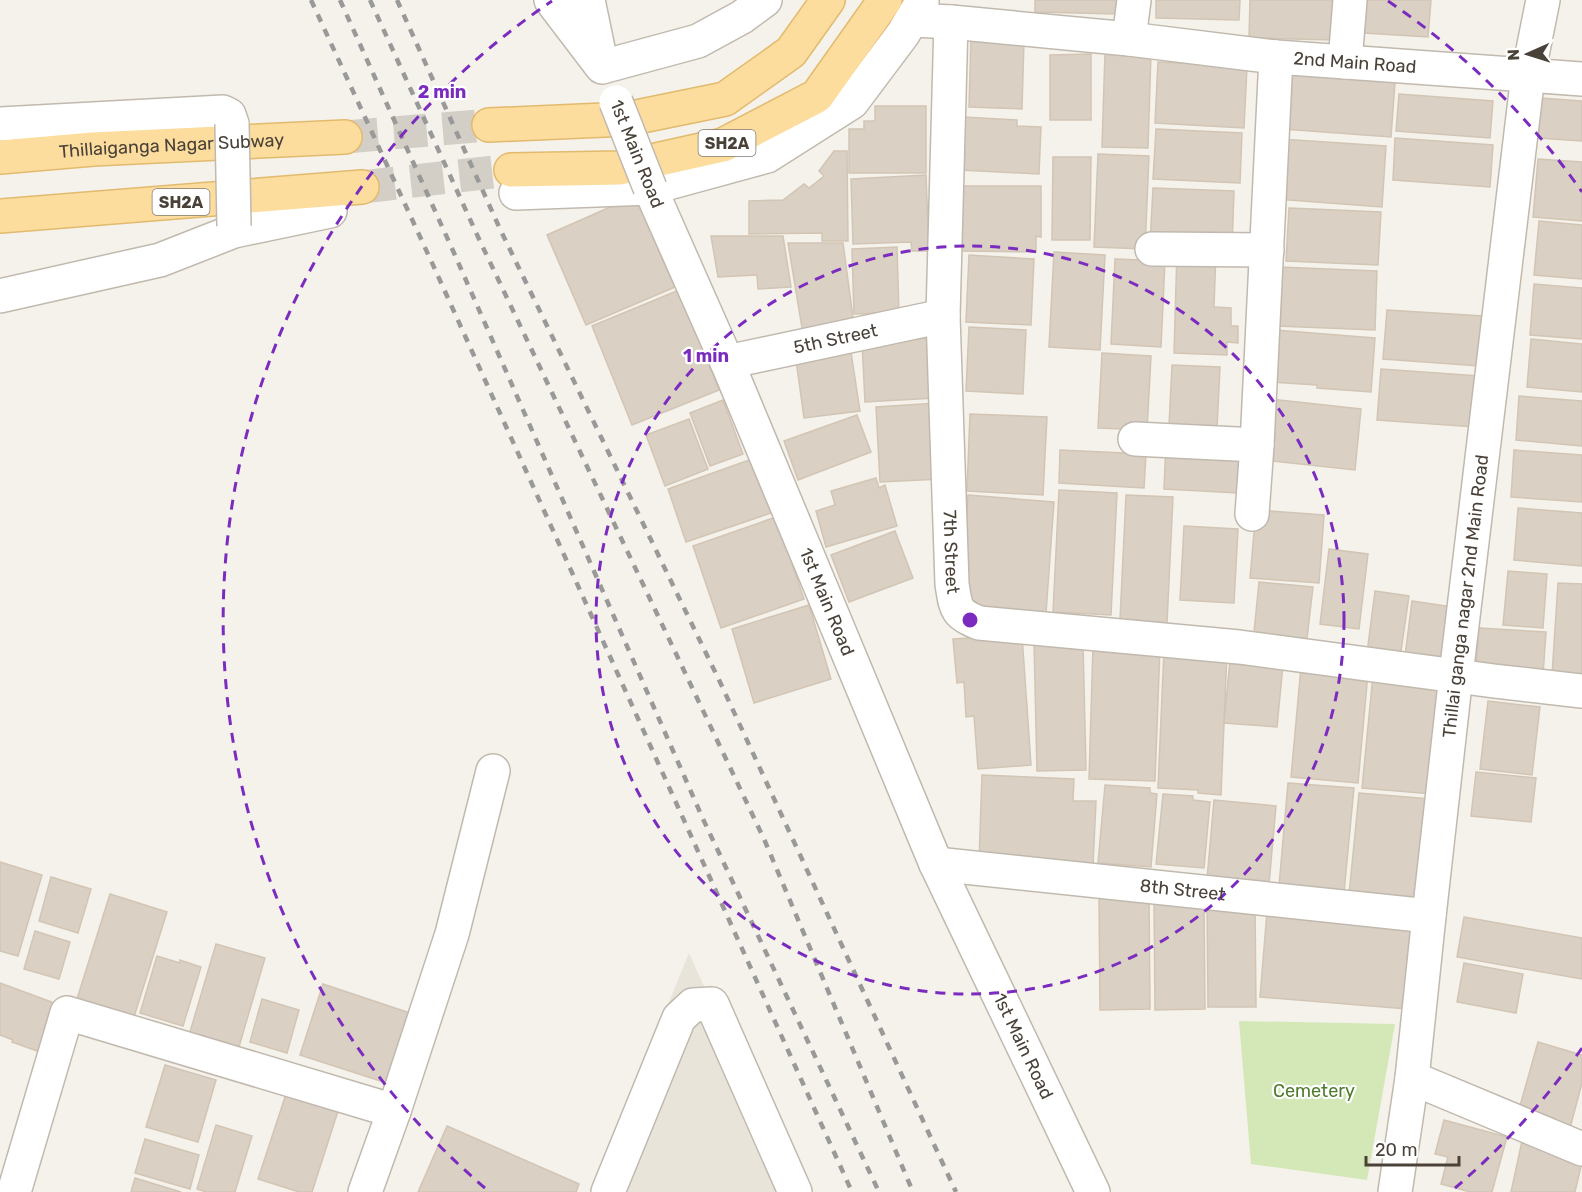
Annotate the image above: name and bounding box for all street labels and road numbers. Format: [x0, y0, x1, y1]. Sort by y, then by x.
street label: 2nd Main Road [1293, 47, 1417, 78]
street label: 1st Main Road [605, 97, 669, 211]
street label: Thillaiganga Nagar Subway [58, 129, 285, 163]
road number: SH2A [698, 130, 756, 156]
road number: SH2A [152, 189, 210, 215]
street label: 5th Street [792, 319, 880, 359]
street label: Thillai ganga nagar 2nd Main Road [1438, 453, 1493, 739]
street label: 7th Street [939, 510, 964, 595]
street label: 1st Main Road [795, 544, 859, 659]
street label: 8th Street [1139, 875, 1227, 905]
street label: 1st Main Road [988, 990, 1058, 1103]

